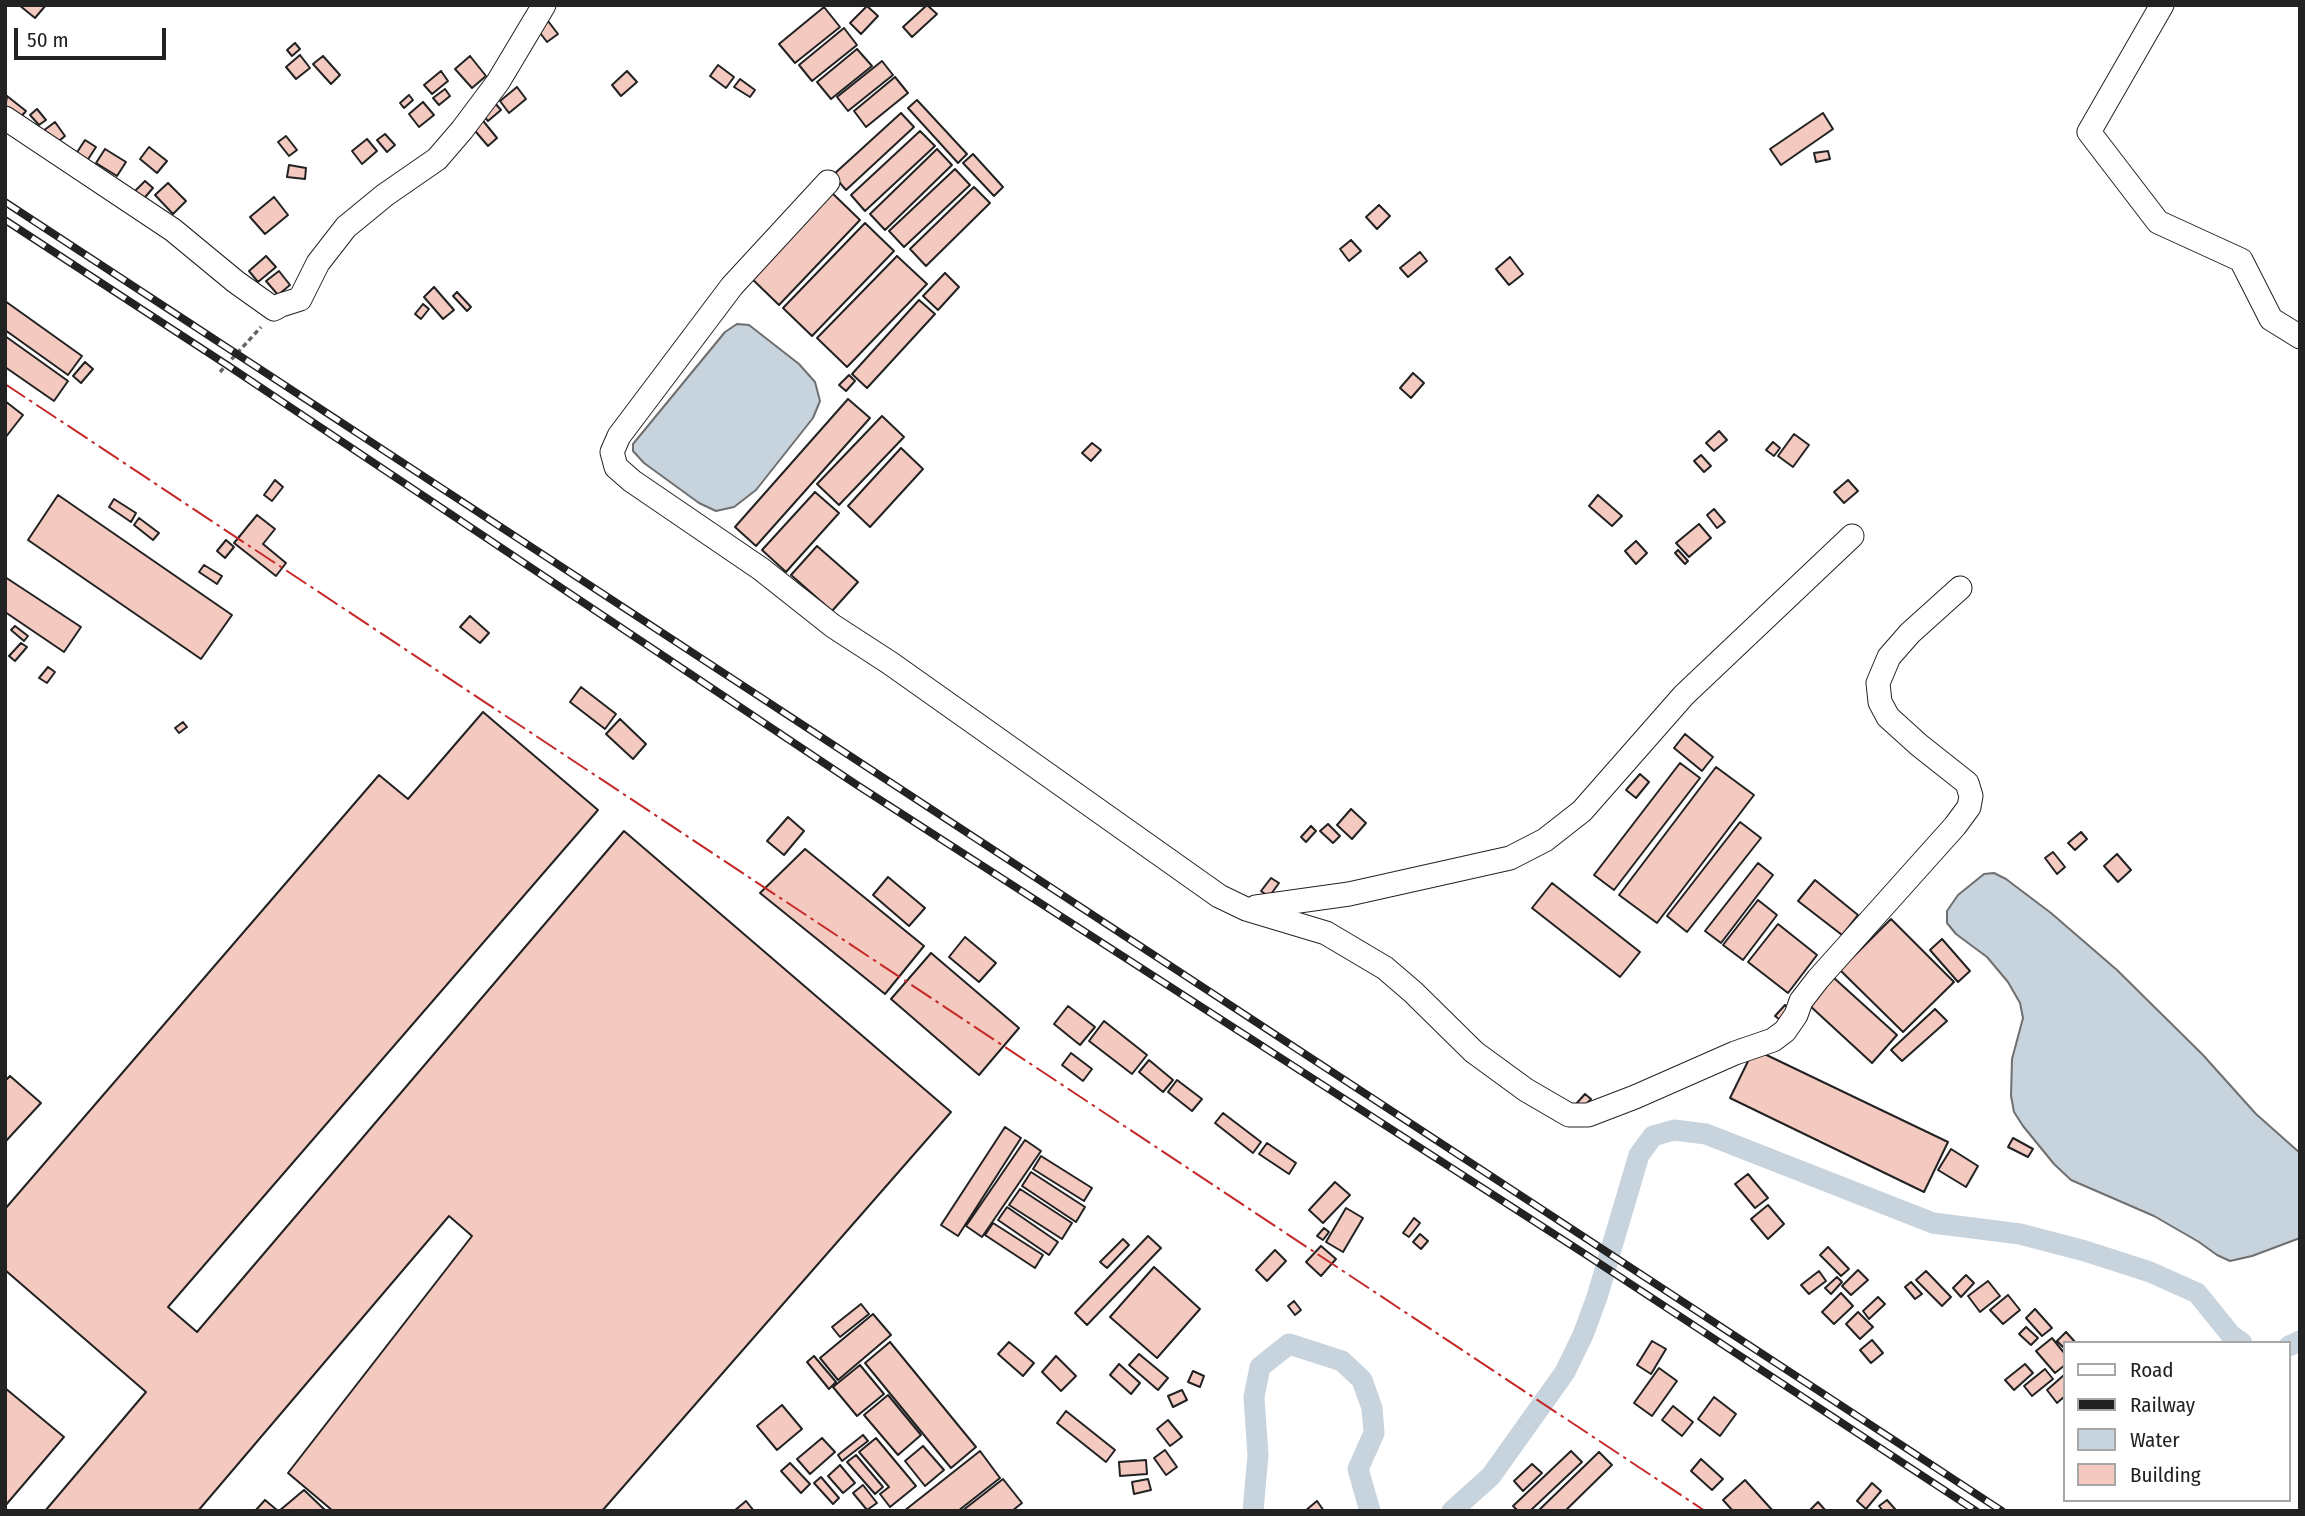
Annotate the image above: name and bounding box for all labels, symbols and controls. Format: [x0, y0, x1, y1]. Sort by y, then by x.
scale bar [18, 14, 170, 58]
text: 50 m [27, 27, 69, 53]
legend [2064, 1341, 2291, 1502]
text: Road [2130, 1357, 2174, 1383]
text: Railway [2130, 1392, 2195, 1418]
text: Water [2130, 1427, 2180, 1453]
text: Building [2130, 1462, 2201, 1488]

